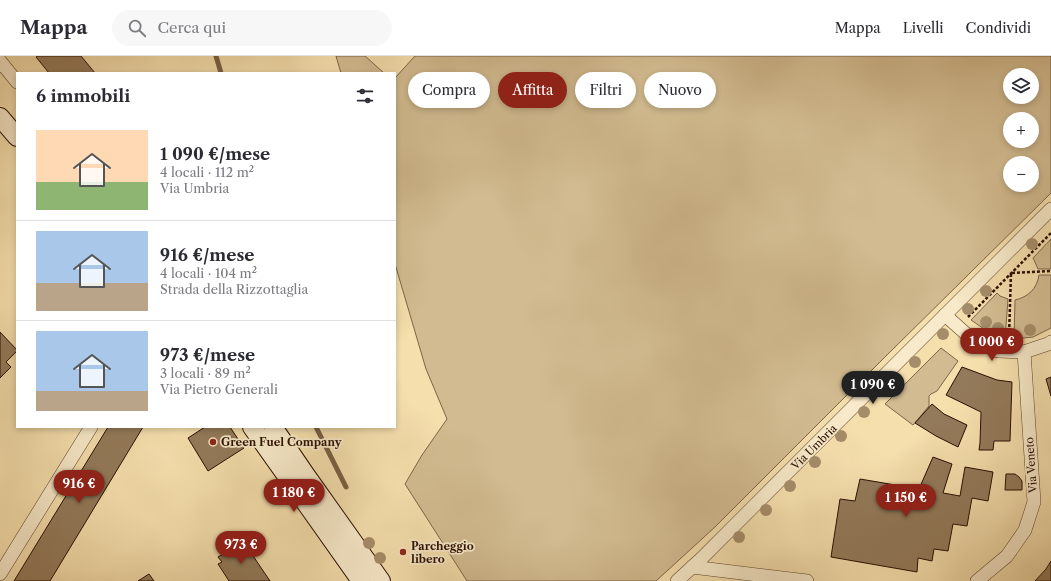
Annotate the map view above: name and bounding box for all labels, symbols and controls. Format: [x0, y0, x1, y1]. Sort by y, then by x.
search box [112, 10, 392, 46]
text: Mappa [20, 16, 88, 39]
icon: search [126, 17, 148, 39]
text: Cerca qui [158, 18, 226, 37]
text: Mappa [835, 19, 881, 37]
text: Livelli [903, 19, 944, 37]
text: Condividi [966, 19, 1031, 37]
map controls [1003, 68, 1039, 192]
button: layers [1003, 68, 1039, 104]
chip: Compra [408, 72, 490, 108]
chip: Affitta [498, 72, 567, 108]
chip: Filtri [575, 72, 636, 108]
chip: Nuovo [644, 72, 716, 108]
icon: filters [354, 85, 376, 107]
text: 6 immobili [36, 86, 130, 106]
button: + [1003, 112, 1039, 148]
text: 1 090 €/mese [160, 144, 270, 164]
icon: home [68, 146, 116, 194]
button: − [1003, 156, 1039, 192]
text: 4 locali · 112 m² [160, 164, 254, 180]
text: Via Umbria [160, 180, 229, 196]
text: 916 €/mese [160, 245, 255, 265]
icon: home [68, 247, 116, 295]
text: 4 locali · 104 m² [160, 265, 257, 281]
text: Strada della Rizzottaglia [160, 281, 308, 297]
pin: 1 000 € [955, 328, 1029, 362]
text: 1 000 € [969, 333, 1015, 349]
text: 973 €/mese [160, 345, 255, 365]
icon: home [68, 347, 116, 395]
text: 3 locali · 89 m² [160, 365, 251, 381]
pin: 1 090 € [836, 371, 910, 405]
text: 1 090 € [851, 376, 895, 392]
text: Via Pietro Generali [160, 381, 278, 397]
street label: Via Umbria [788, 421, 840, 473]
place label: Green Fuel Company [221, 435, 342, 449]
street label: Via Veneto [1022, 436, 1040, 495]
marker: Green Fuel Company [208, 437, 218, 447]
pin: 916 € [51, 470, 107, 504]
text: 916 € [63, 475, 95, 491]
pin: 1 180 € [257, 479, 331, 513]
text: 1 180 € [273, 484, 315, 500]
pin: 1 150 € [869, 484, 943, 518]
text: 1 150 € [885, 489, 927, 505]
pin: 973 € [213, 531, 269, 565]
text: 973 € [224, 536, 258, 552]
place label: Parcheggio libero [411, 539, 474, 566]
marker: Parcheggio libero [398, 547, 408, 557]

